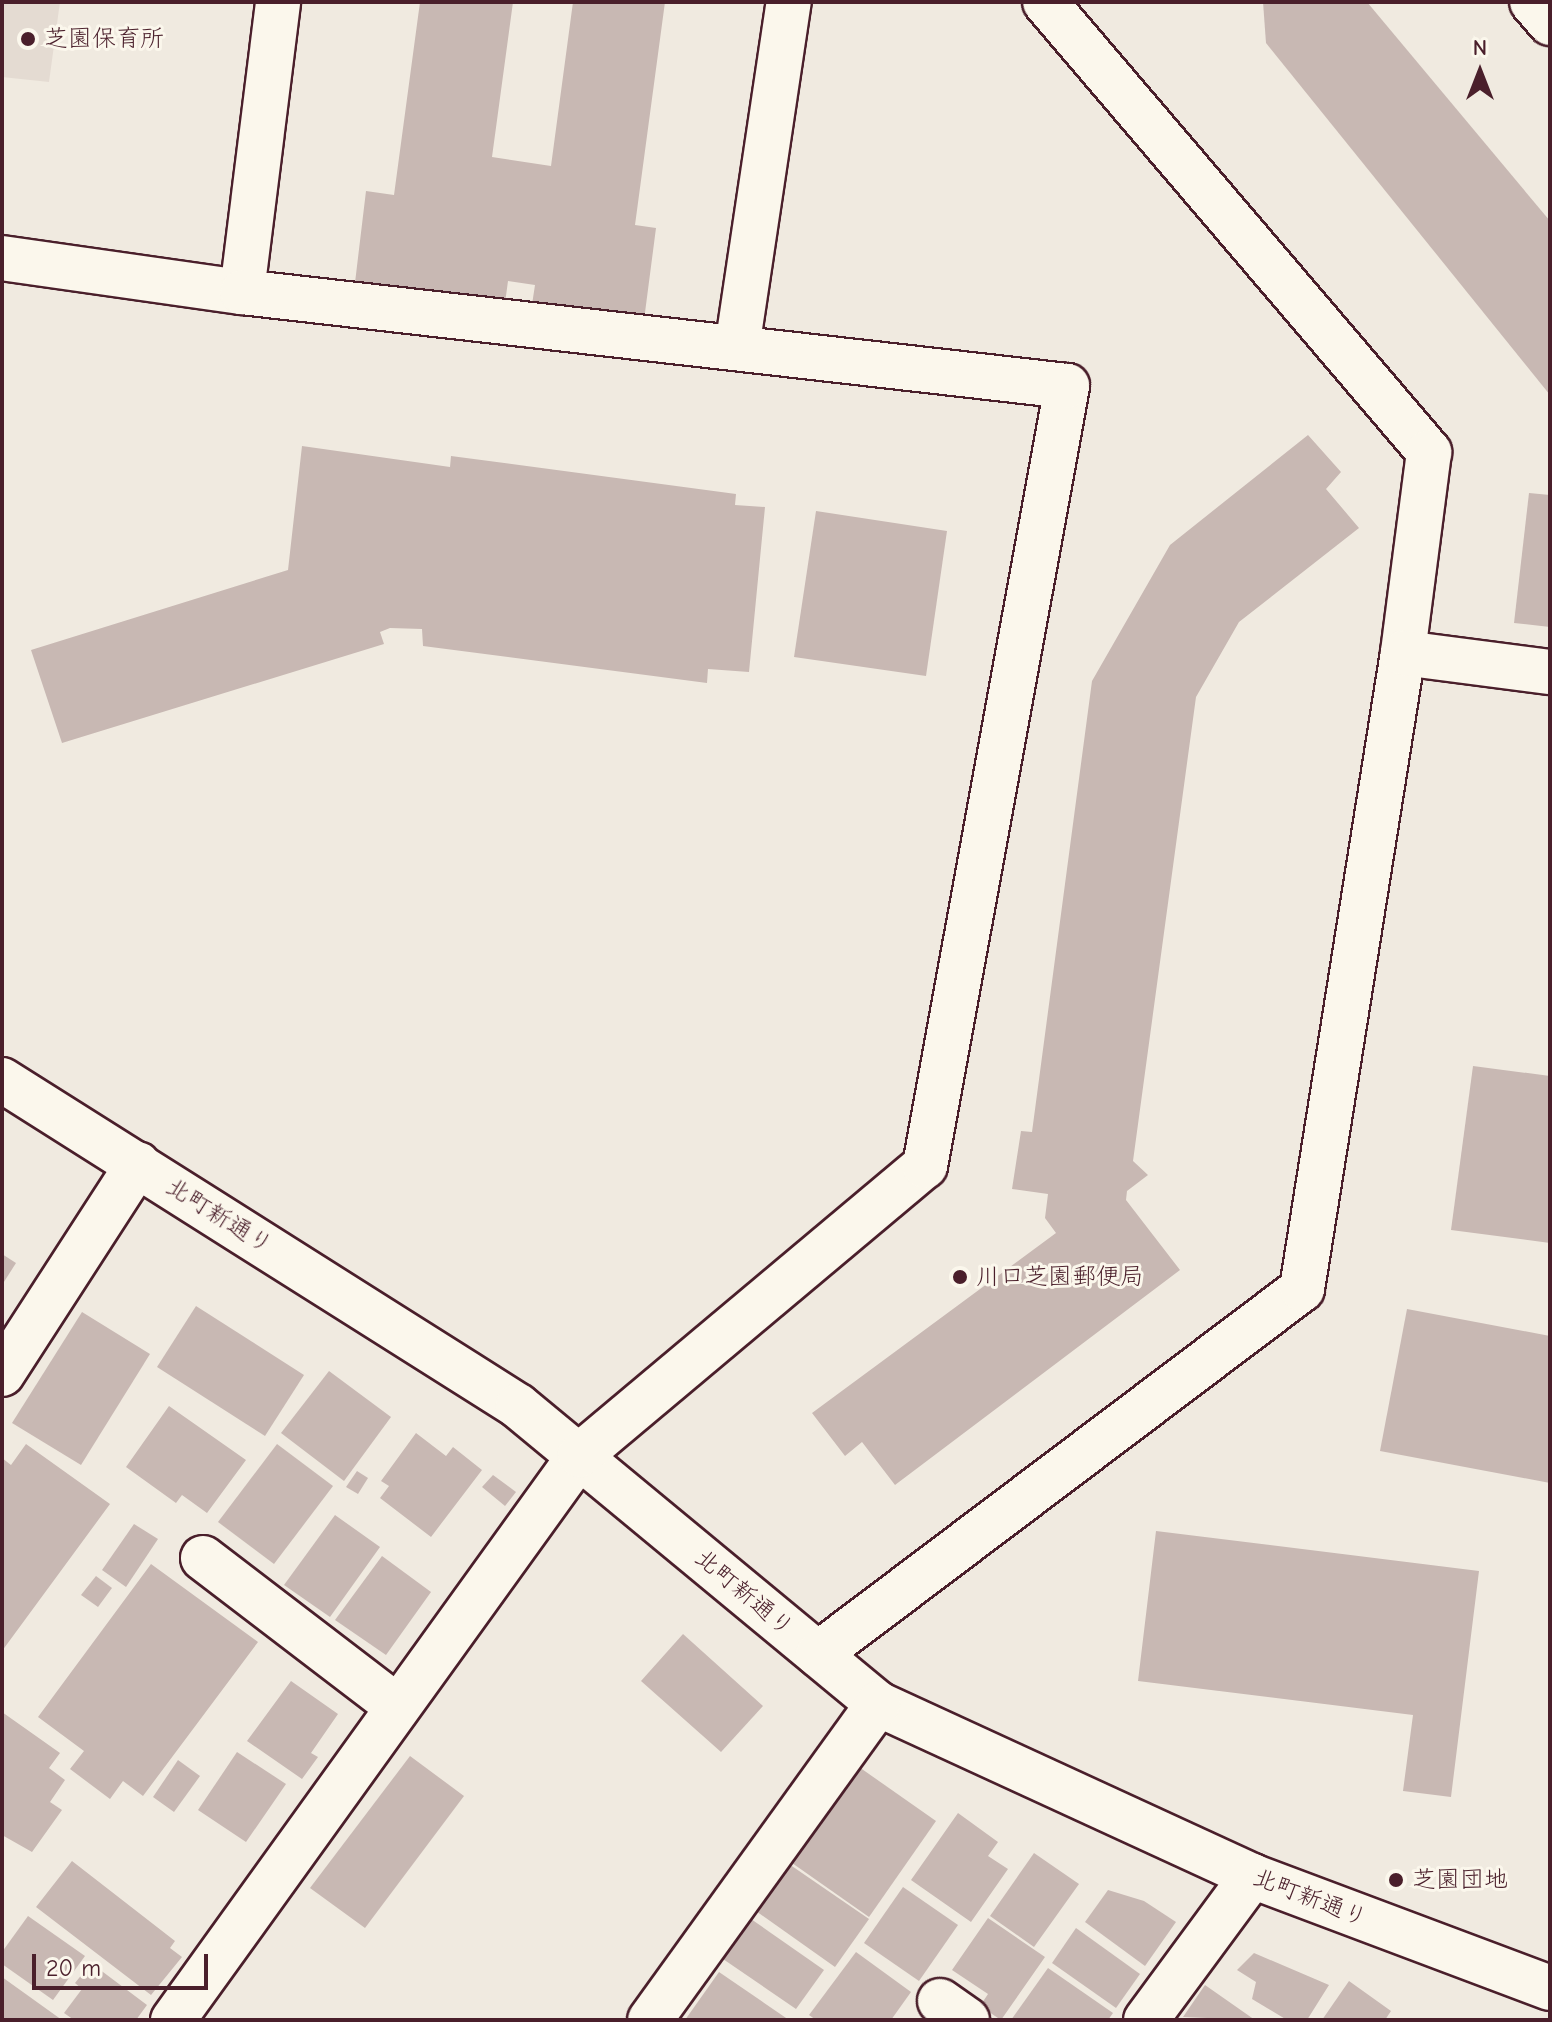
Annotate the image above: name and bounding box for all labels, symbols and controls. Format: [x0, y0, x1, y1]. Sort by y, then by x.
place label: 芝園保育所 [44, 25, 164, 53]
marker: 芝園保育所 [19, 30, 37, 48]
north arrow [1440, 32, 1520, 112]
text: N [1473, 35, 1487, 61]
street label: 北町新通り [160, 1172, 278, 1260]
place label: 川口芝園郵便局 [976, 1263, 1144, 1291]
marker: 川口芝園郵便局 [951, 1268, 969, 1286]
street label: 北町新通り [689, 1543, 799, 1643]
street label: 北町新通り [1249, 1863, 1371, 1933]
place label: 芝園団地 [1412, 1866, 1508, 1894]
marker: 芝園団地 [1387, 1871, 1405, 1889]
scale bar [36, 1938, 212, 1988]
text: 20 m [46, 1954, 101, 1982]

